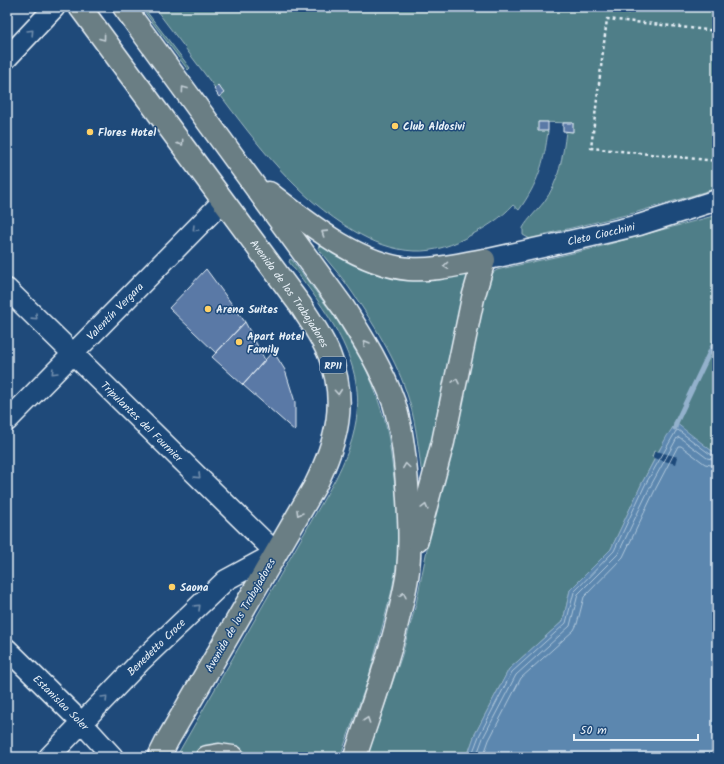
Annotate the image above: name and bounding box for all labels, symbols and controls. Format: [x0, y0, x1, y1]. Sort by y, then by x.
one-way arrow [26, 29, 34, 37]
one-way arrow [98, 34, 105, 41]
one-way arrow [182, 87, 189, 94]
place label: Club Aldosivi [403, 118, 466, 136]
marker: Club Aldosivi [390, 121, 400, 131]
place label: Flores Hotel [98, 124, 156, 142]
marker: Flores Hotel [85, 127, 95, 137]
one-way arrow [176, 139, 183, 146]
street label: Cleto Ciocchini [566, 218, 637, 251]
one-way arrow [192, 224, 200, 232]
one-way arrow [321, 230, 328, 238]
street label: Avenida de los Trabajadores [245, 236, 333, 352]
one-way arrow [443, 262, 449, 271]
street label: Valentín Vergara [83, 279, 148, 345]
place label: Arena Suites [216, 301, 279, 319]
marker: Arena Suites [203, 304, 213, 314]
one-way arrow [30, 312, 38, 320]
place label: Apart Hotel Family [247, 328, 304, 359]
marker: Apart Hotel Family [234, 337, 244, 347]
one-way arrow [363, 340, 370, 347]
road number: RP11 [320, 357, 346, 373]
one-way arrow [52, 367, 59, 375]
street label: Tripulantes del Fournier [96, 377, 187, 468]
one-way arrow [452, 378, 460, 384]
one-way arrow [334, 389, 343, 395]
one-way arrow [402, 463, 411, 469]
one-way arrow [193, 471, 201, 479]
one-way arrow [421, 504, 429, 510]
one-way arrow [297, 509, 304, 517]
street label: Avenida de los Trabajadores [201, 555, 281, 676]
place label: Saona [180, 579, 209, 597]
marker: Saona [167, 582, 177, 592]
one-way arrow [399, 592, 407, 598]
one-way arrow [193, 604, 201, 612]
street label: Benedetto Croce [123, 615, 190, 681]
street label: Estanislao Soler [28, 671, 94, 736]
one-way arrow [100, 695, 108, 703]
scale bar [574, 716, 698, 742]
one-way arrow [363, 717, 371, 724]
text: 50 m [580, 721, 607, 740]

